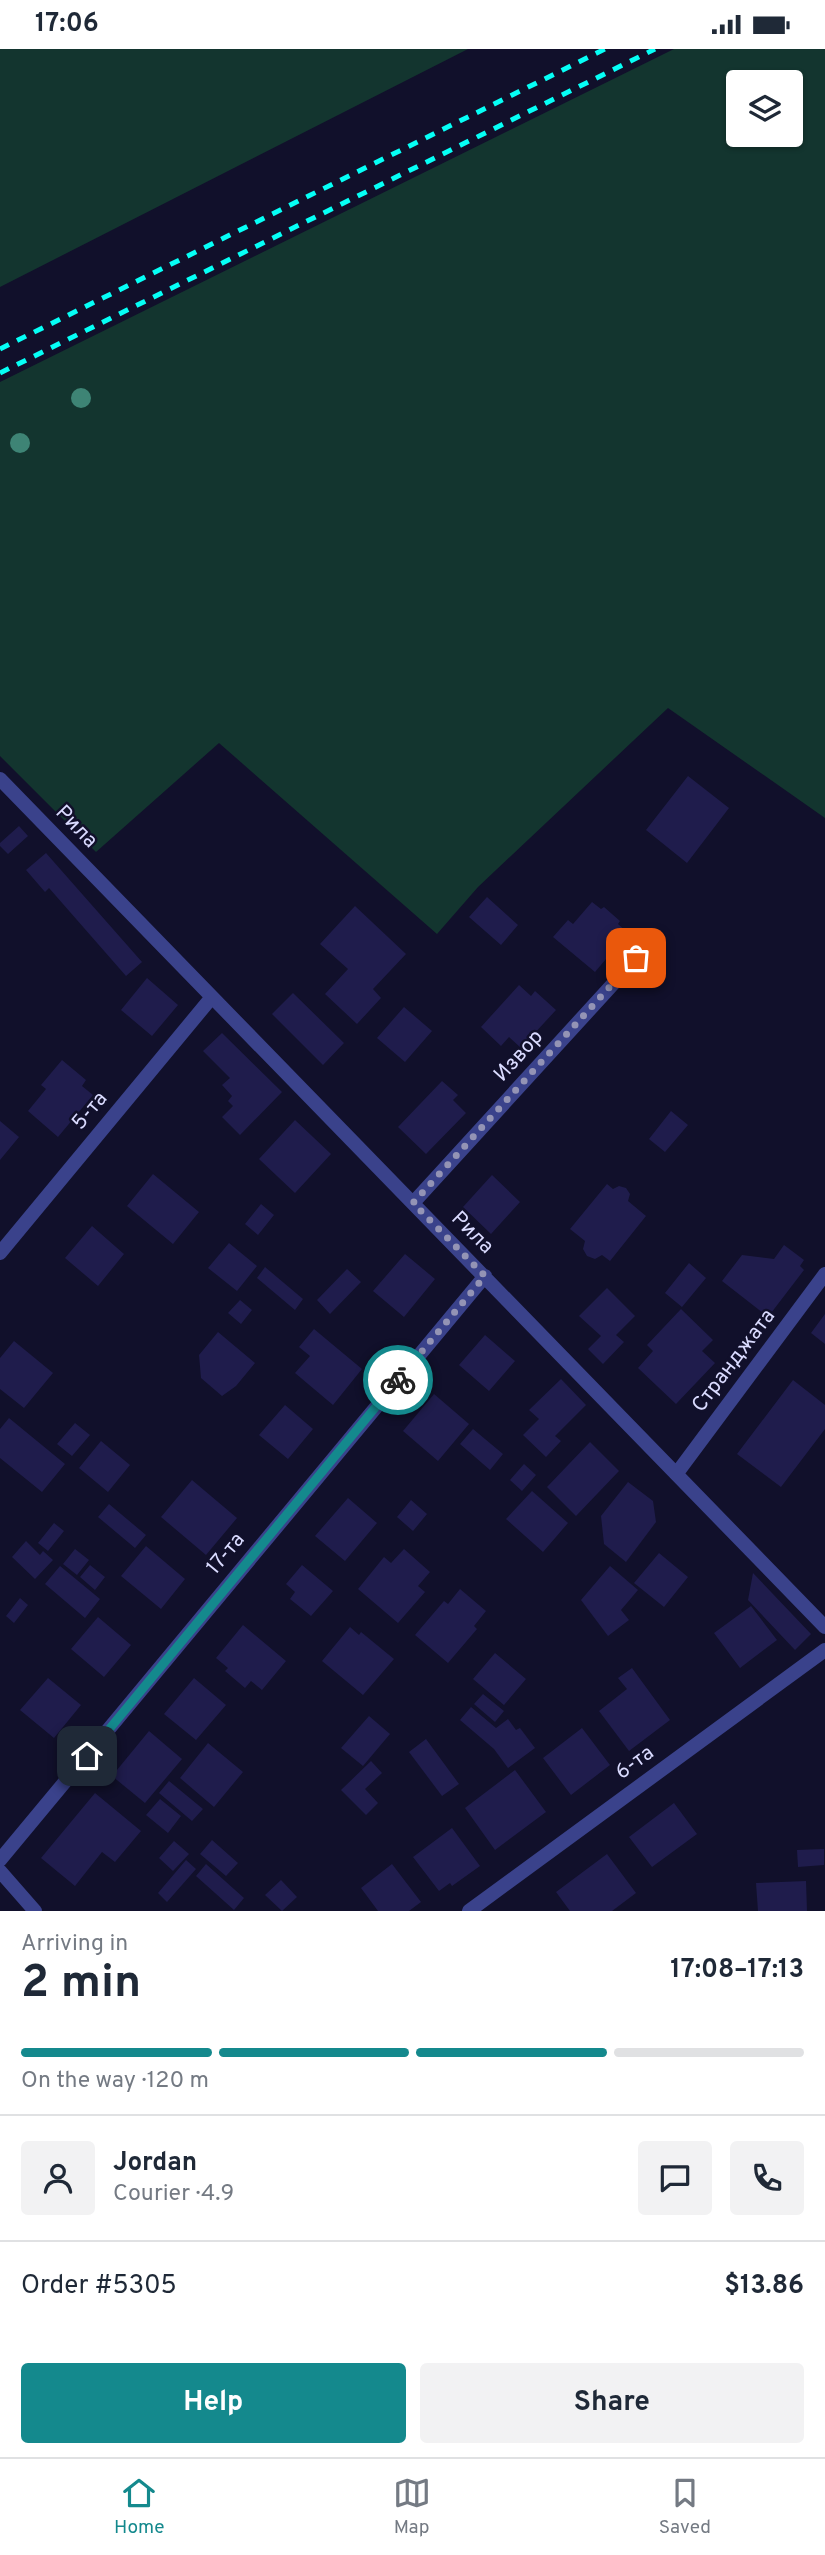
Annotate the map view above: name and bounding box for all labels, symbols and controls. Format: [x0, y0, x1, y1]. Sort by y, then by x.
text: 17:06 [35, 8, 99, 41]
map controls [726, 70, 803, 147]
button: layers [726, 70, 803, 147]
street label: Рила [49, 800, 103, 854]
pin [606, 928, 666, 988]
icon: bag [617, 939, 655, 977]
street label: Извор [488, 1024, 550, 1088]
street label: 5-та [66, 1086, 114, 1136]
street label: Рила [445, 1206, 499, 1260]
street label: Странджата [686, 1304, 782, 1418]
courier [363, 1345, 433, 1415]
icon: bike [379, 1361, 417, 1399]
street label: 17-та [201, 1527, 251, 1581]
pin [57, 1726, 117, 1786]
icon: home [68, 1737, 106, 1775]
street label: 6-та [610, 1740, 660, 1786]
text: Arriving in [21, 1930, 128, 1959]
text: 17:08–17:13 [670, 1954, 804, 1987]
text: 2 min [21, 1955, 141, 2014]
text: On the way · 120 m [21, 2067, 209, 2096]
button: person [21, 2141, 95, 2215]
button: chat [638, 2141, 712, 2215]
button: phone [730, 2141, 804, 2215]
text: Jordan [113, 2147, 197, 2180]
text: Courier · 4.9 [113, 2180, 234, 2209]
text: Order #5305 [21, 2270, 177, 2303]
text: $13.86 [724, 2270, 804, 2303]
button: Help [21, 2363, 406, 2443]
button: Share [420, 2363, 804, 2443]
tab: Home [114, 2474, 165, 2540]
tab: Map [393, 2474, 431, 2540]
tab: Saved [659, 2474, 711, 2540]

